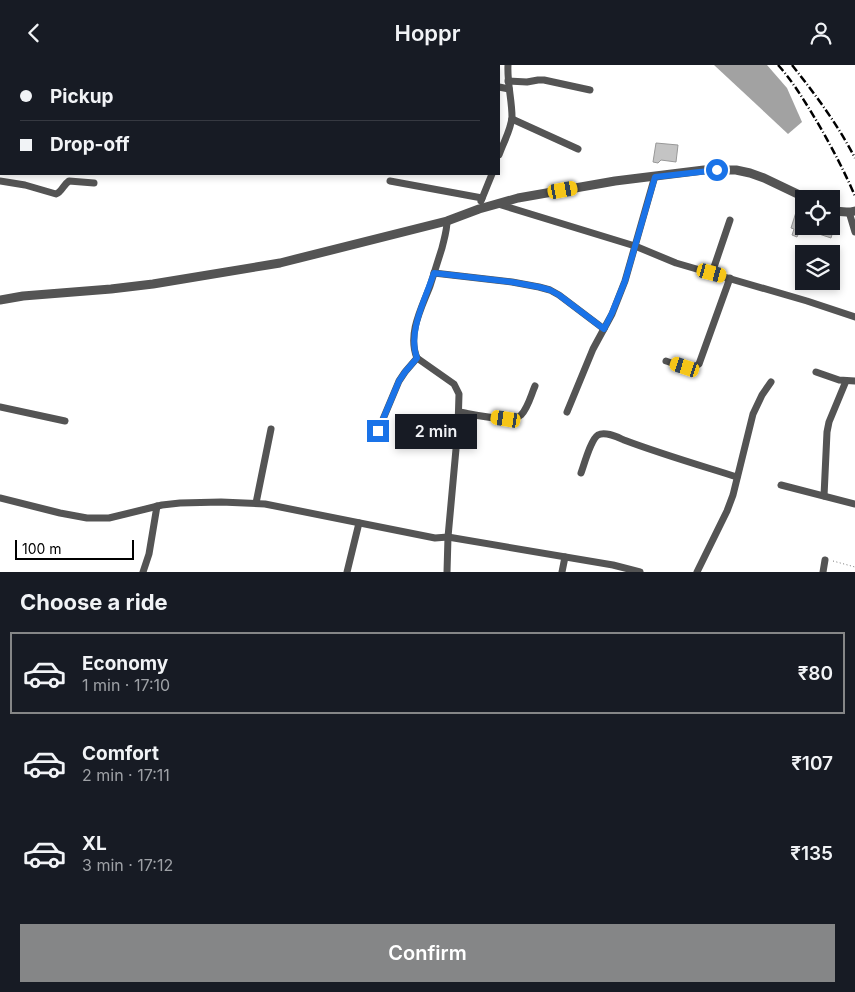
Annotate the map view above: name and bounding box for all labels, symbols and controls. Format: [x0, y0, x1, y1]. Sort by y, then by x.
icon: back [20, 19, 48, 47]
icon: person [807, 19, 835, 47]
text: Hoppr [395, 20, 461, 46]
text: Pickup [50, 85, 113, 108]
text: Drop-off [50, 133, 130, 156]
route start [706, 159, 728, 181]
car [546, 180, 579, 200]
map controls [795, 190, 840, 290]
button: locate [795, 190, 840, 235]
button: layers [795, 245, 840, 290]
car [695, 262, 728, 284]
car [668, 355, 701, 379]
car [490, 409, 521, 429]
callout: 2 min [396, 413, 478, 449]
route end [367, 420, 389, 442]
text: 2 min [415, 421, 457, 441]
scale bar [15, 537, 134, 560]
text: 100 m [22, 540, 62, 557]
text: Choose a ride [20, 589, 168, 615]
icon: car [22, 651, 67, 696]
text: Economy [82, 652, 168, 675]
text: ₹80 [798, 662, 833, 685]
text: 1 min · 17:10 [82, 675, 170, 695]
icon: car [22, 741, 67, 786]
text: Comfort [82, 742, 159, 765]
text: ₹107 [791, 752, 833, 775]
text: 2 min · 17:11 [82, 765, 170, 785]
icon: car [22, 831, 67, 876]
text: XL [82, 832, 107, 855]
text: ₹135 [790, 842, 833, 865]
text: 3 min · 17:12 [82, 855, 173, 875]
button: Confirm [20, 924, 835, 982]

